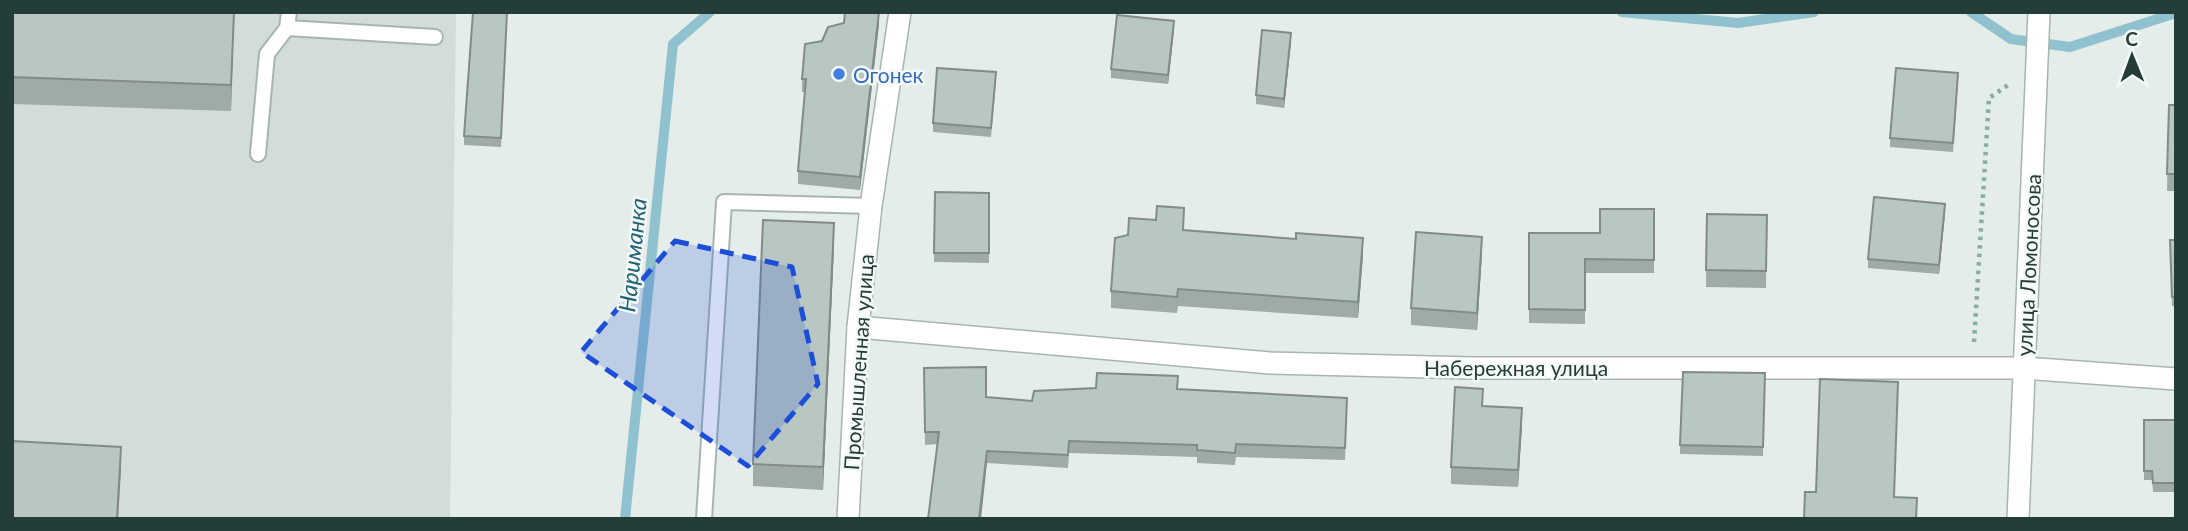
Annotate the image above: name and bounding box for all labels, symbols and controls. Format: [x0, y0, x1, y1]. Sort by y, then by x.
north arrow [2097, 21, 2167, 91]
text: С [2125, 27, 2139, 50]
place label: Огонек [853, 62, 924, 87]
marker: Огонек [831, 66, 847, 82]
street label: улица Ломоносова [2011, 173, 2045, 357]
water label: Нариманка [612, 197, 652, 313]
street label: Промышленная улица [838, 253, 878, 471]
street label: Набережная улица [1424, 355, 1608, 380]

